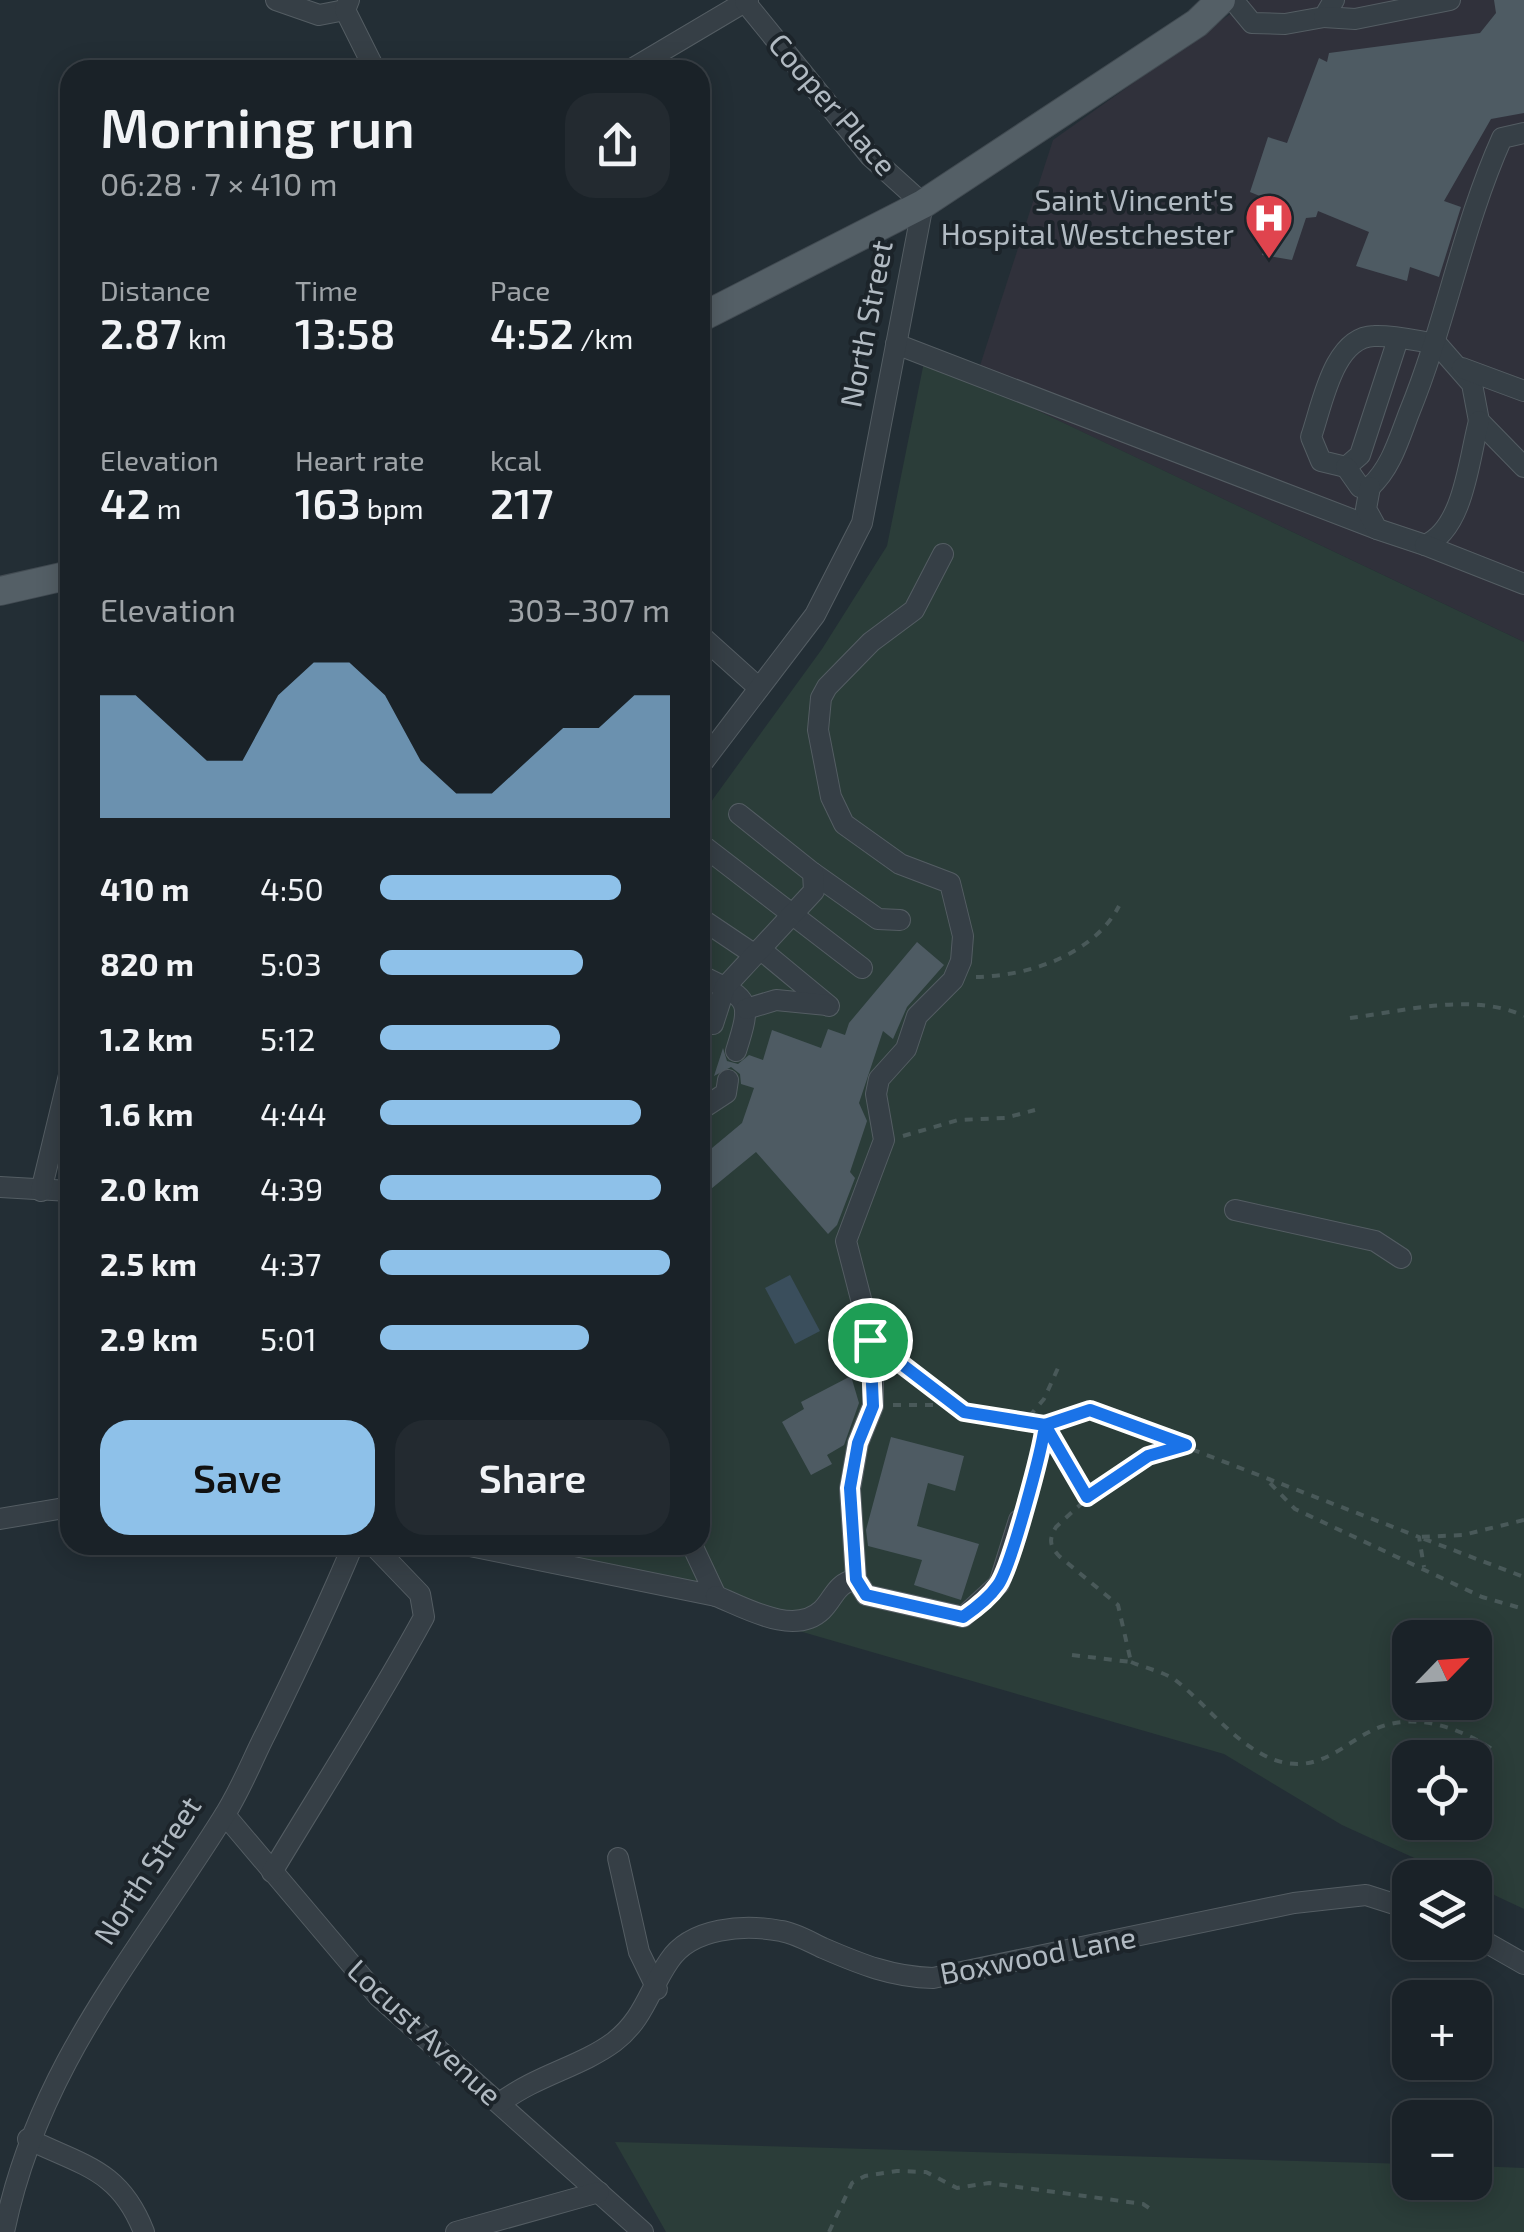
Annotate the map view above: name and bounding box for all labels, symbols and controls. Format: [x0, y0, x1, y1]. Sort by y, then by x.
street label: Cooper Place [762, 25, 905, 182]
text: Morning run [100, 93, 415, 159]
button: share [565, 93, 670, 198]
text: 06:28 · 7 × 410 m [100, 164, 337, 202]
place label: Saint Vincent's Hospital Westchester [941, 181, 1234, 251]
hospital icon: Saint Vincent's Hospital Westchester [1243, 192, 1295, 260]
street label: North Street [831, 237, 899, 410]
text: Distance [100, 273, 211, 307]
text: Time [295, 273, 358, 307]
text: Pace [490, 273, 550, 307]
text: 2.87 [100, 307, 182, 357]
text: 13:58 [295, 307, 395, 357]
text: 4:52 [490, 307, 574, 357]
text: km [182, 321, 227, 355]
text: /km [574, 321, 633, 355]
text: Elevation [100, 443, 219, 477]
text: Heart rate [295, 443, 425, 477]
text: kcal [490, 443, 541, 477]
text: 42 [100, 477, 150, 527]
text: 163 [295, 477, 361, 527]
text: 217 [490, 477, 554, 527]
text: m [150, 491, 181, 525]
text: bpm [361, 491, 424, 525]
text: Elevation [100, 590, 236, 628]
text: 303–307 m [508, 590, 670, 628]
text: 410 m [100, 869, 190, 907]
text: 4:50 [260, 869, 324, 907]
text: 820 m [100, 944, 194, 982]
text: 5:03 [260, 944, 322, 982]
text: 1.2 km [100, 1019, 193, 1057]
text: 5:12 [260, 1019, 315, 1057]
text: 1.6 km [100, 1094, 194, 1132]
text: 4:44 [260, 1094, 327, 1132]
text: 2.0 km [100, 1169, 200, 1207]
text: 4:39 [260, 1169, 323, 1207]
text: 2.5 km [100, 1244, 197, 1282]
text: 4:37 [260, 1244, 321, 1282]
pin [828, 1298, 913, 1383]
icon: arrive [843, 1313, 898, 1368]
text: 2.9 km [100, 1319, 198, 1357]
text: 5:01 [260, 1319, 317, 1357]
button: Save [100, 1420, 375, 1535]
button: Share [395, 1420, 670, 1535]
north arrow [1392, 1620, 1492, 1720]
map controls [1392, 1620, 1492, 2200]
button: locate [1392, 1740, 1492, 1840]
street label: North Street [85, 1789, 207, 1951]
button: layers [1392, 1860, 1492, 1960]
street label: Boxwood Lane [936, 1917, 1139, 1991]
street label: Locust Avenue [341, 1951, 510, 2112]
button: + [1392, 1980, 1492, 2080]
button: − [1392, 2100, 1492, 2200]

